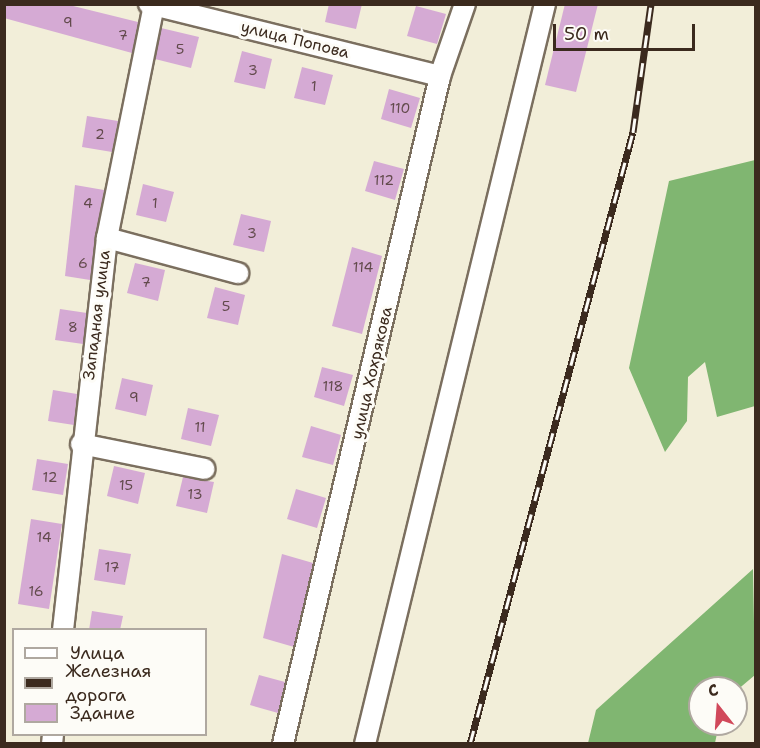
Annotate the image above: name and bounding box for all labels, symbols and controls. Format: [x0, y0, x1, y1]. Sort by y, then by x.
scale bar [556, 12, 698, 50]
house number: 9 [63, 14, 73, 30]
street label: улица Попова [239, 17, 351, 63]
text: 50 m [564, 22, 609, 46]
house number: 7 [118, 27, 128, 43]
house number: 5 [176, 41, 184, 57]
house number: 3 [248, 62, 258, 78]
house number: 1 [311, 78, 317, 94]
house number: 110 [390, 100, 410, 116]
house number: 2 [95, 126, 105, 142]
house number: 112 [374, 172, 394, 188]
house number: 4 [83, 195, 93, 211]
house number: 1 [152, 195, 158, 211]
house number: 3 [247, 225, 257, 241]
street label: Западная улица [80, 249, 114, 381]
house number: 6 [78, 255, 88, 271]
house number: 114 [353, 259, 373, 275]
house number: 7 [141, 274, 151, 290]
house number: 5 [222, 298, 230, 314]
street label: улица Хохрякова [347, 305, 397, 441]
house number: 8 [68, 319, 78, 335]
house number: 118 [323, 378, 343, 394]
house number: 9 [129, 389, 139, 405]
house number: 11 [194, 419, 206, 435]
house number: 12 [43, 469, 57, 485]
house number: 15 [119, 477, 133, 493]
house number: 13 [188, 486, 202, 502]
house number: 14 [36, 529, 52, 545]
house number: 17 [105, 559, 119, 575]
house number: 16 [28, 583, 44, 599]
legend [12, 628, 207, 736]
text: Улица [70, 641, 124, 665]
text: Железная дорога [65, 659, 151, 707]
north arrow [688, 676, 748, 736]
text: С [705, 679, 721, 702]
text: Здание [70, 701, 135, 725]

